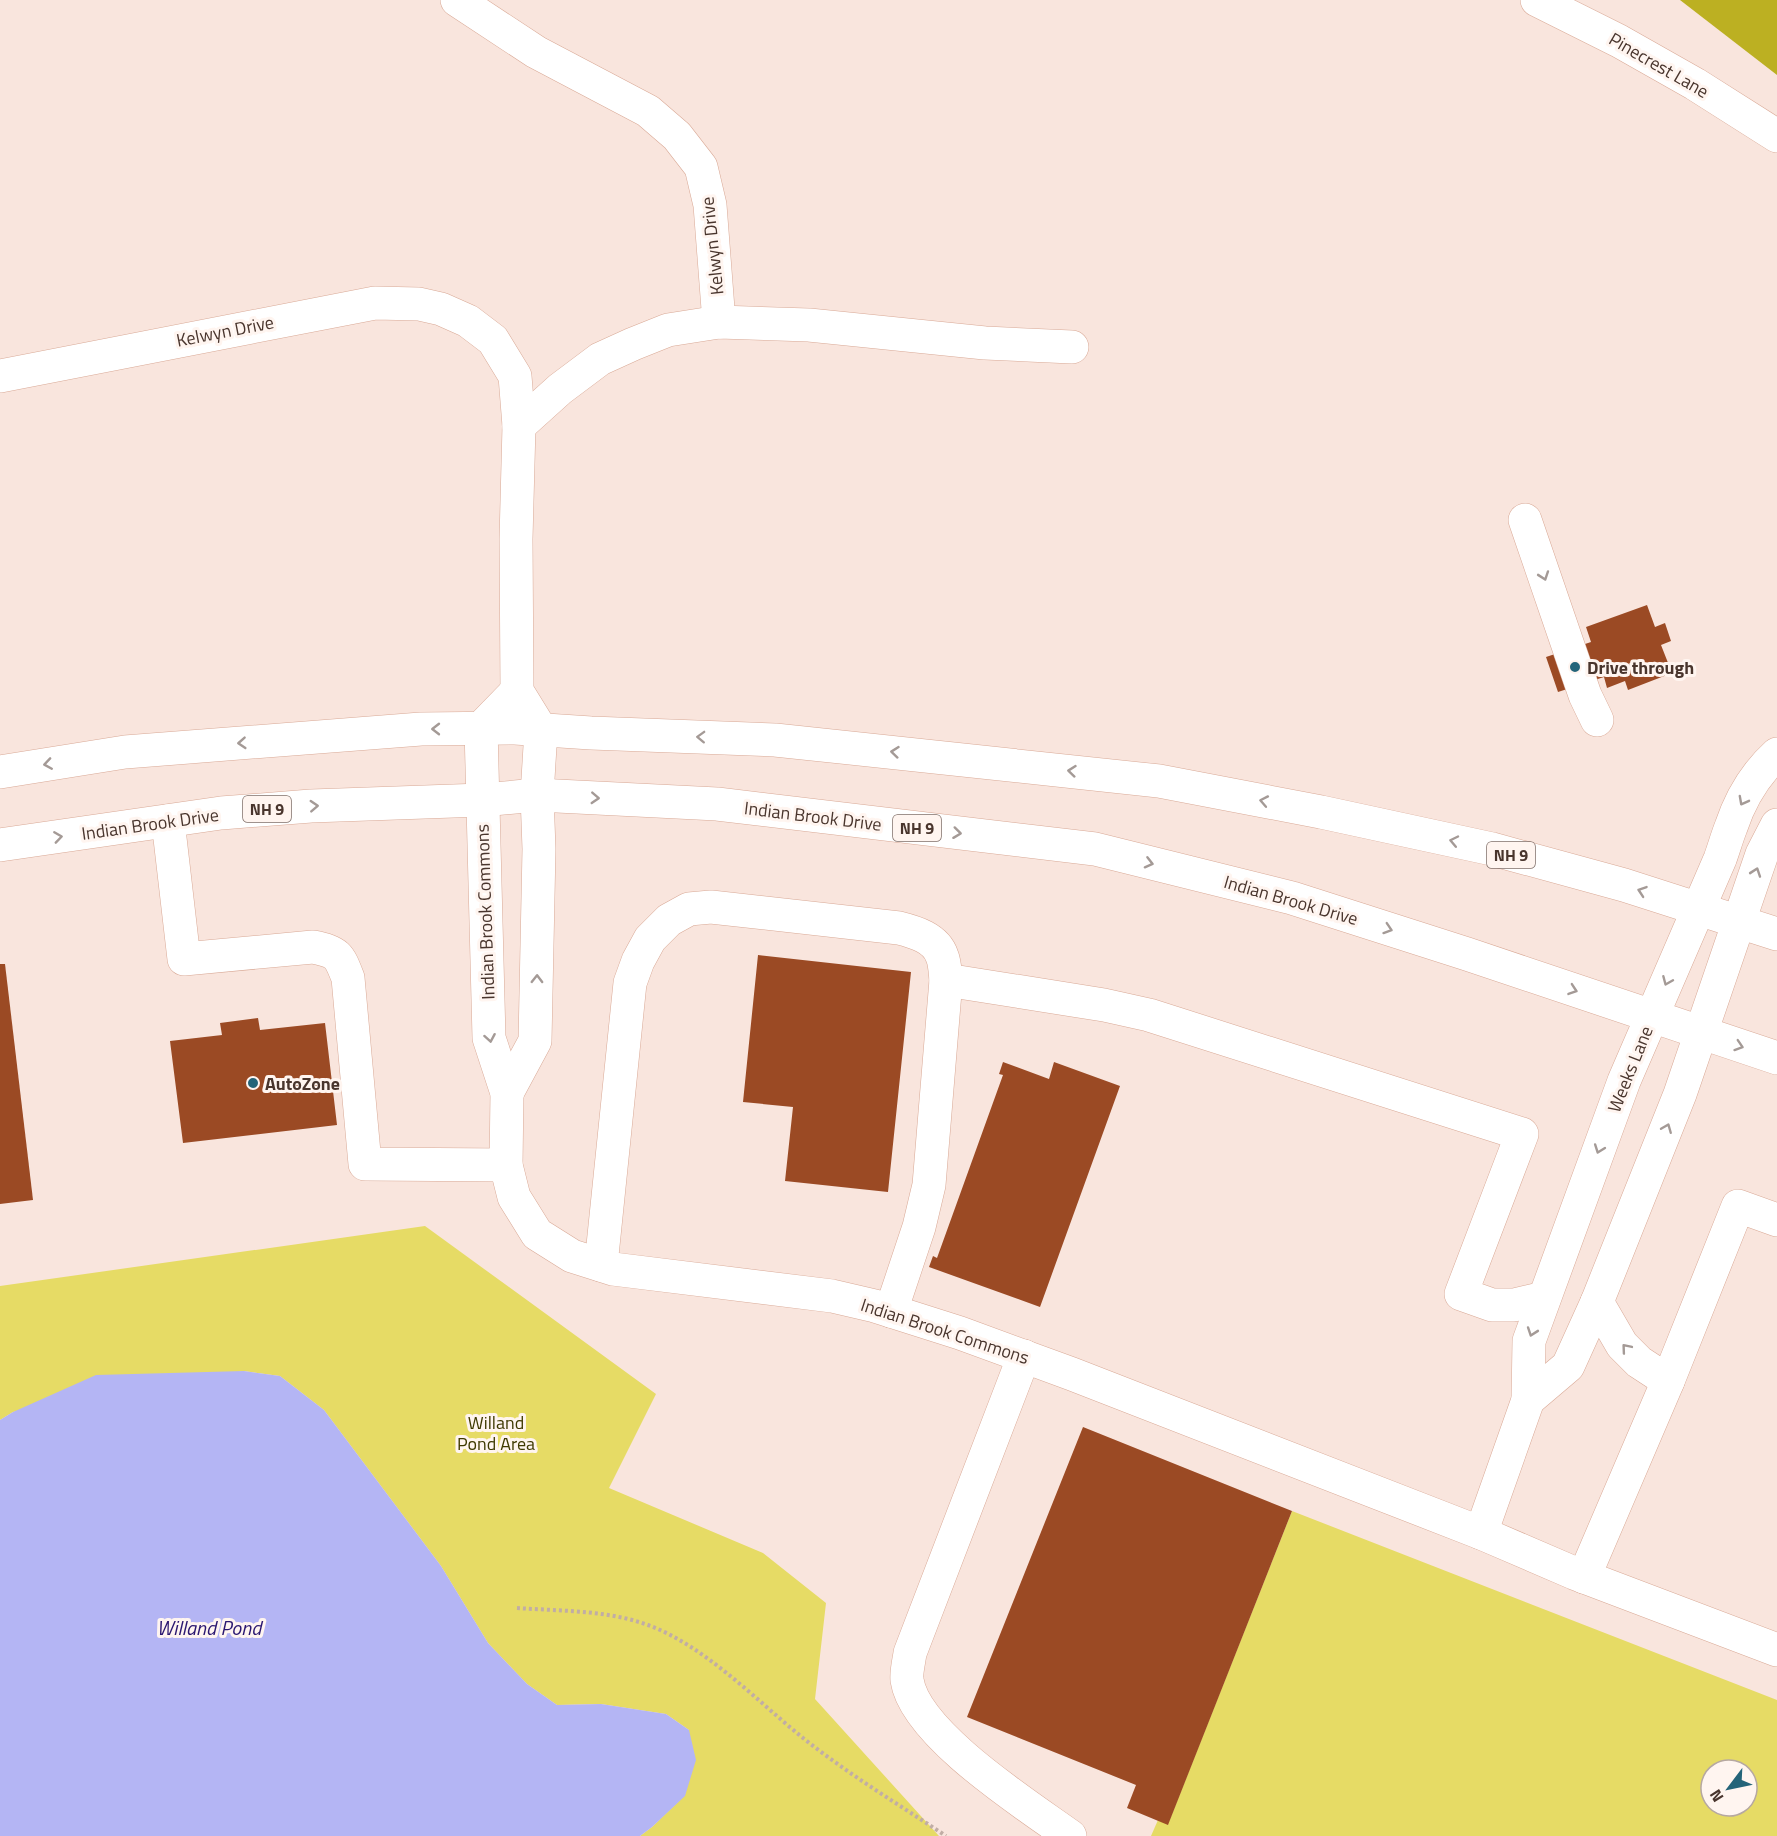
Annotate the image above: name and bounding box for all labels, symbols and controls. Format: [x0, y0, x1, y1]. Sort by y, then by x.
street label: Pinecrest Lane [1604, 25, 1714, 105]
street label: Kelwyn Drive [693, 196, 731, 296]
street label: Kelwyn Drive [174, 308, 276, 354]
one-way arrow [1536, 570, 1549, 580]
place label: Drive through [1587, 654, 1694, 681]
marker: Drive through [1568, 660, 1582, 674]
one-way arrow [431, 722, 440, 735]
one-way arrow [696, 731, 705, 744]
one-way arrow [237, 736, 246, 749]
one-way arrow [891, 746, 900, 759]
one-way arrow [43, 758, 53, 770]
one-way arrow [1067, 765, 1076, 778]
one-way arrow [591, 792, 600, 805]
street label: Indian Brook Drive [743, 794, 883, 838]
one-way arrow [1259, 795, 1269, 808]
one-way arrow [1739, 795, 1750, 805]
road number: NH 9 [243, 796, 291, 822]
one-way arrow [309, 799, 318, 812]
street label: Indian Brook Drive [80, 801, 220, 847]
road number: NH 9 [893, 815, 941, 841]
street label: Indian Brook Commons [468, 824, 502, 1000]
one-way arrow [952, 826, 961, 838]
one-way arrow [53, 831, 62, 843]
one-way arrow [1449, 835, 1459, 848]
road number: NH 9 [1487, 842, 1535, 868]
one-way arrow [1144, 855, 1154, 868]
one-way arrow [1748, 867, 1761, 878]
street label: Indian Brook Drive [1221, 868, 1361, 932]
one-way arrow [1637, 886, 1648, 899]
one-way arrow [1382, 922, 1393, 934]
one-way arrow [530, 974, 543, 983]
one-way arrow [1662, 974, 1674, 985]
one-way arrow [1567, 983, 1578, 995]
street label: Weeks Lane [1600, 1022, 1660, 1116]
one-way arrow [483, 1033, 496, 1043]
one-way arrow [1733, 1038, 1744, 1051]
place label: AutoZone [265, 1070, 340, 1097]
marker: AutoZone [246, 1076, 260, 1090]
one-way arrow [1660, 1123, 1672, 1134]
one-way arrow [1593, 1143, 1606, 1154]
street label: Indian Brook Commons [857, 1291, 1033, 1371]
one-way arrow [1527, 1326, 1539, 1337]
one-way arrow [1622, 1344, 1633, 1355]
park label: Willand Pond Area [457, 1409, 535, 1457]
water label: Willand Pond [157, 1612, 263, 1643]
north arrow [1699, 1758, 1759, 1818]
text: N [1703, 1785, 1729, 1807]

